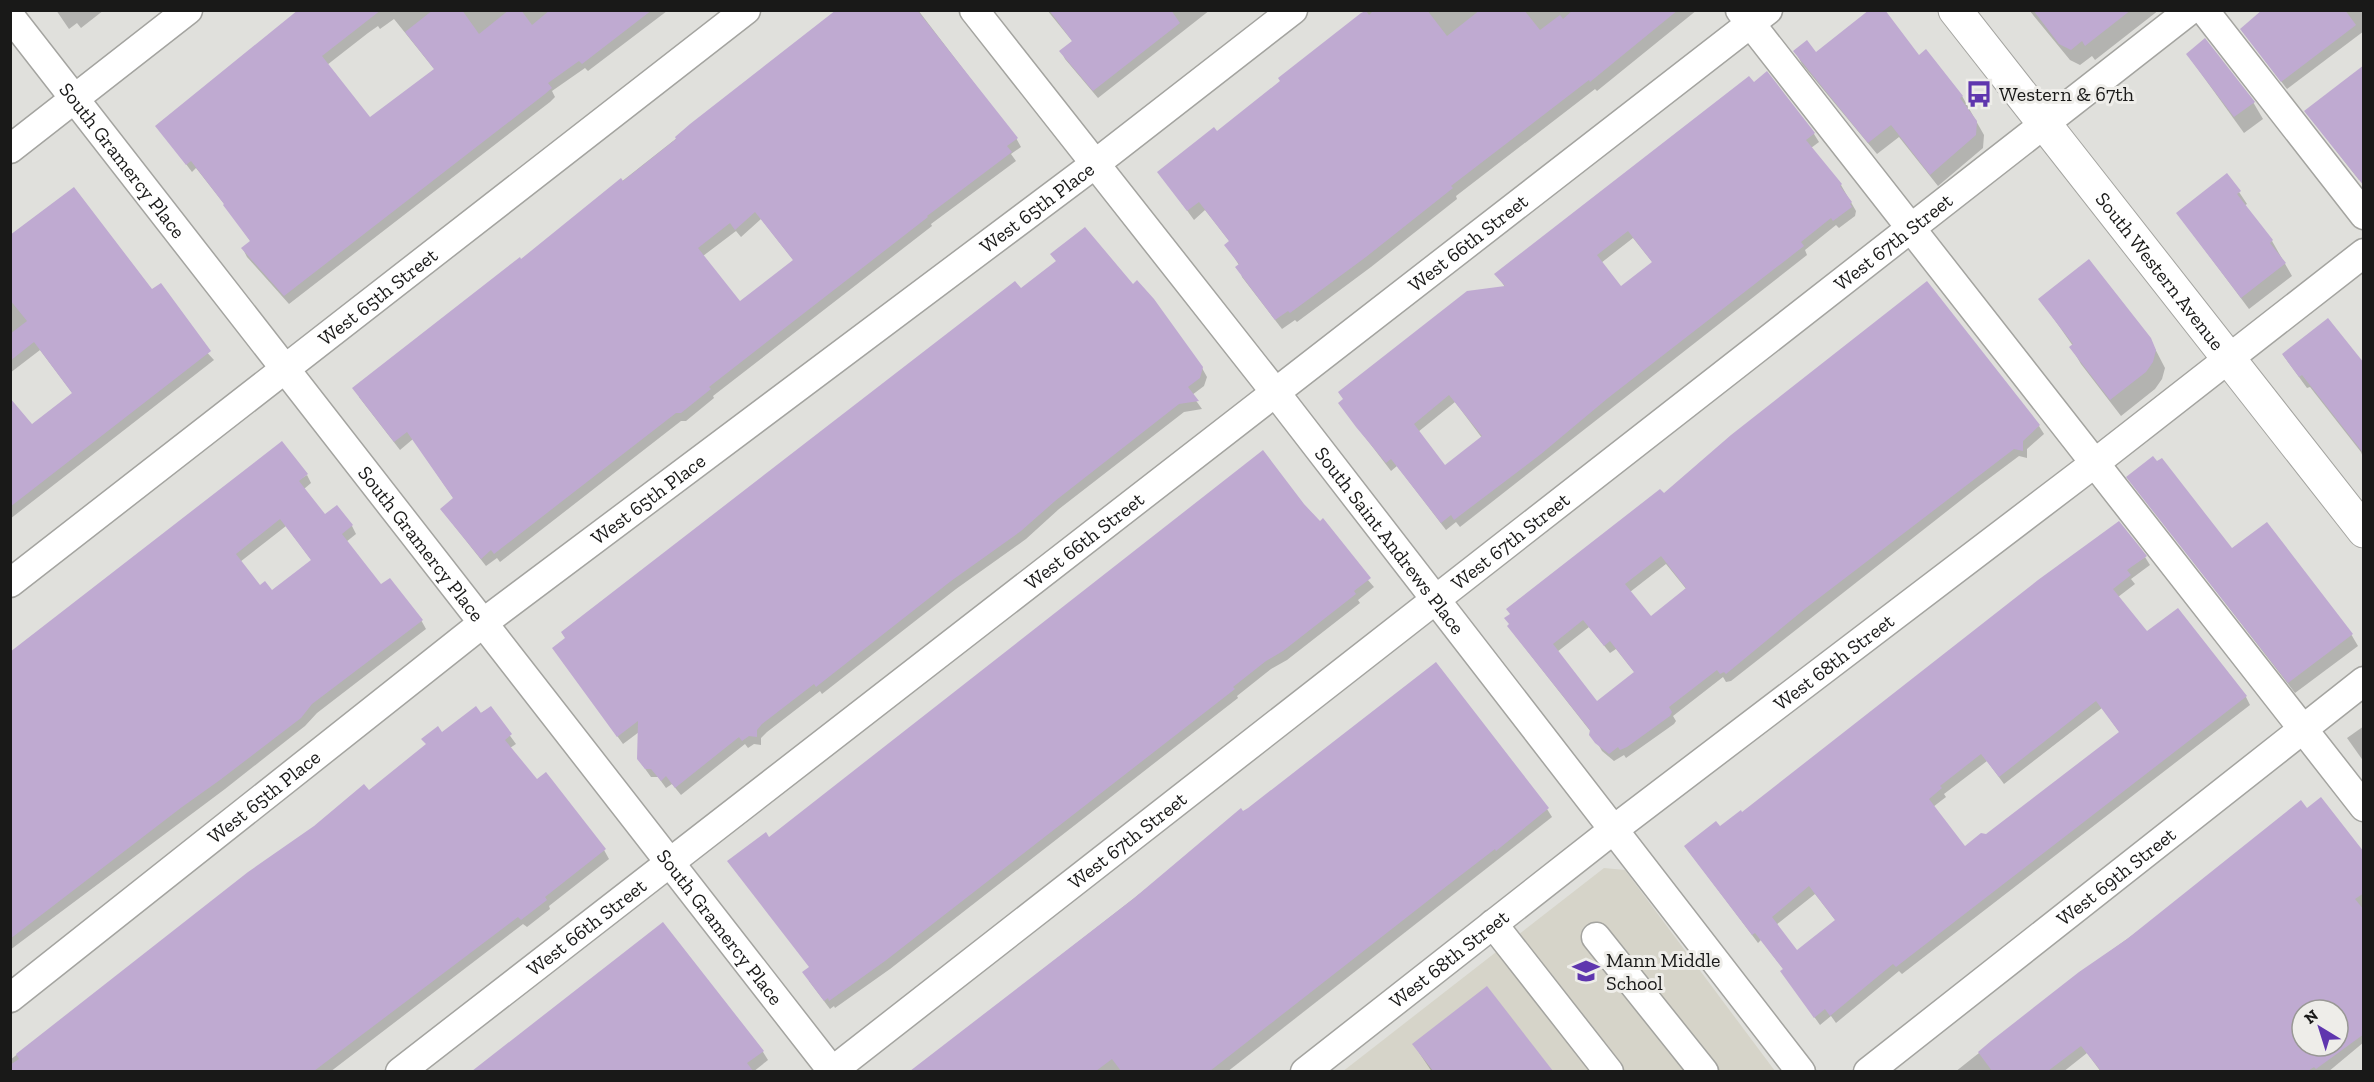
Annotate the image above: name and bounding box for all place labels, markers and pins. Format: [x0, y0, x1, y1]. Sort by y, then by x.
bus stop icon: Western & 67th [1964, 79, 1994, 109]
place label: Western & 67th [1999, 82, 2135, 106]
place label: Mann Middle School [1606, 948, 1720, 995]
school or university icon: Mann Middle School [1571, 956, 1601, 986]

